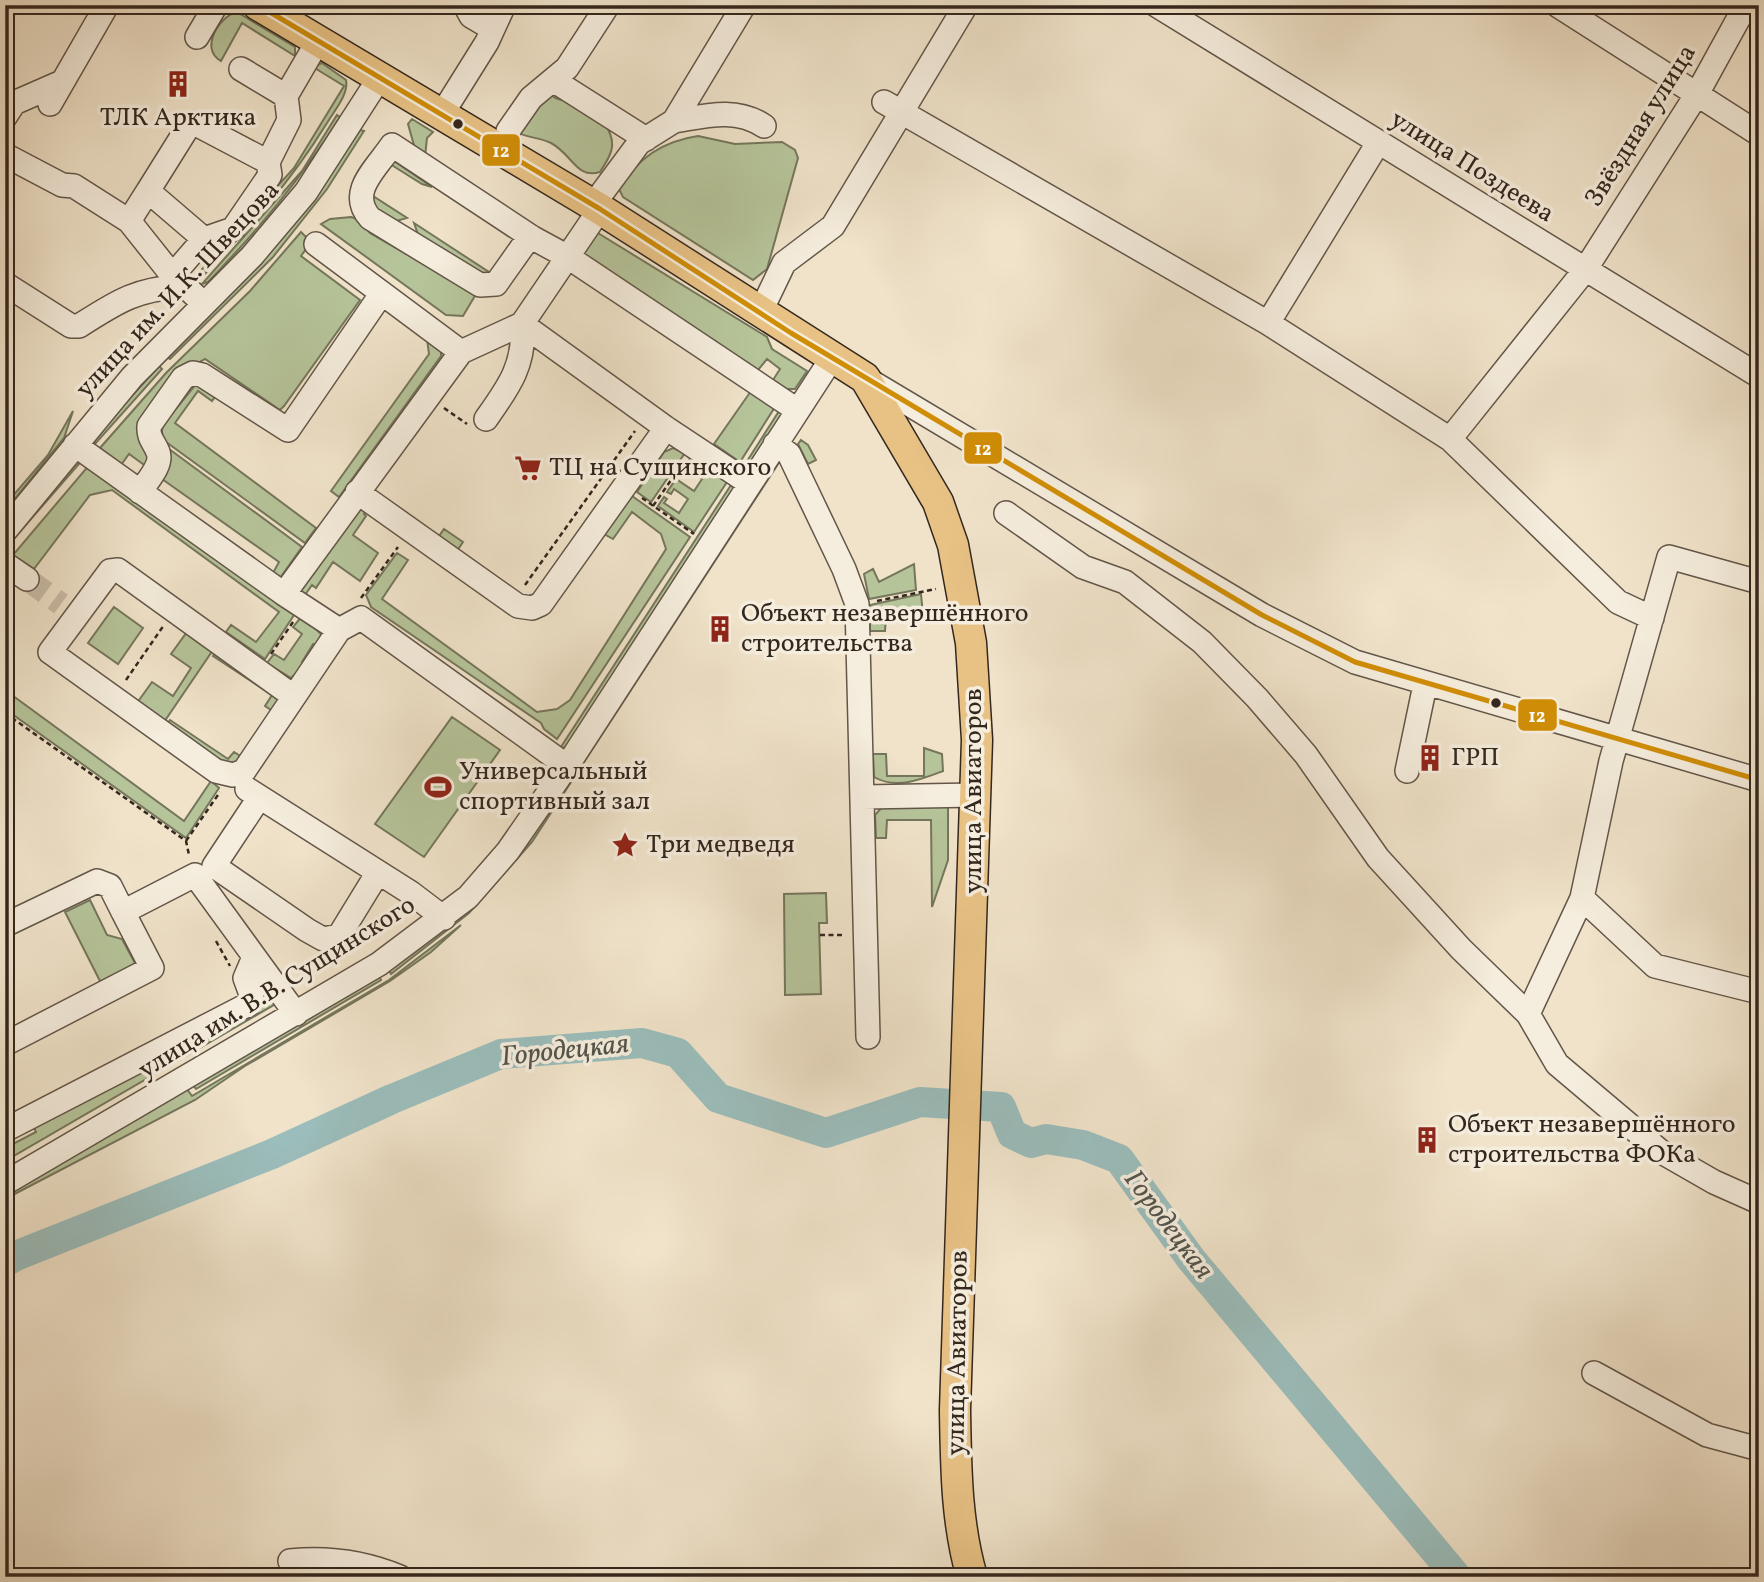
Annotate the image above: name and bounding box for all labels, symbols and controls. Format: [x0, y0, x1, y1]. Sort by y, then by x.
street label: Звёздная улица [1577, 38, 1705, 214]
building icon: ТЛК Арктика [163, 69, 193, 99]
place label: ТЛК Арктика [100, 100, 256, 136]
street label: улица Поздеева [1383, 102, 1561, 232]
unlabelled marker [451, 117, 465, 131]
line badge: 12 [481, 133, 521, 167]
text: 12 [492, 139, 510, 165]
street label: улица им. И.К. Швецова [68, 173, 288, 407]
line badge: 12 [963, 431, 1003, 465]
text: 12 [974, 437, 992, 463]
place label: ТЦ на Сущинского [549, 450, 771, 486]
supermarket icon: ТЦ на Сущинского [513, 453, 543, 483]
place label: Объект незавершённого строительства [741, 596, 1029, 662]
building icon: Объект незавершённого строительства [705, 614, 735, 644]
street label: улица Авиаторов [956, 688, 992, 894]
unlabelled marker [1489, 696, 1503, 710]
line badge: 12 [1517, 698, 1558, 732]
text: 12 [1528, 704, 1546, 730]
place label: ГРП [1451, 740, 1499, 776]
building icon: ГРП [1415, 743, 1445, 773]
place label: Универсальный спортивный зал [459, 754, 650, 820]
sports icon: Универсальный спортивный зал [423, 772, 453, 802]
place label: Три медведя [646, 827, 795, 863]
place icon: Три медведя [610, 830, 640, 860]
street label: улица им. В.В. Сущинского [132, 888, 422, 1088]
water label: Городецкая [499, 1025, 631, 1077]
place label: Объект незавершённого строительства ФОКа [1448, 1107, 1736, 1173]
building icon: Объект незавершённого строительства ФОКа [1412, 1125, 1442, 1155]
water label: Городецкая [1114, 1162, 1222, 1288]
street label: улица Авиаторов [938, 1250, 978, 1456]

